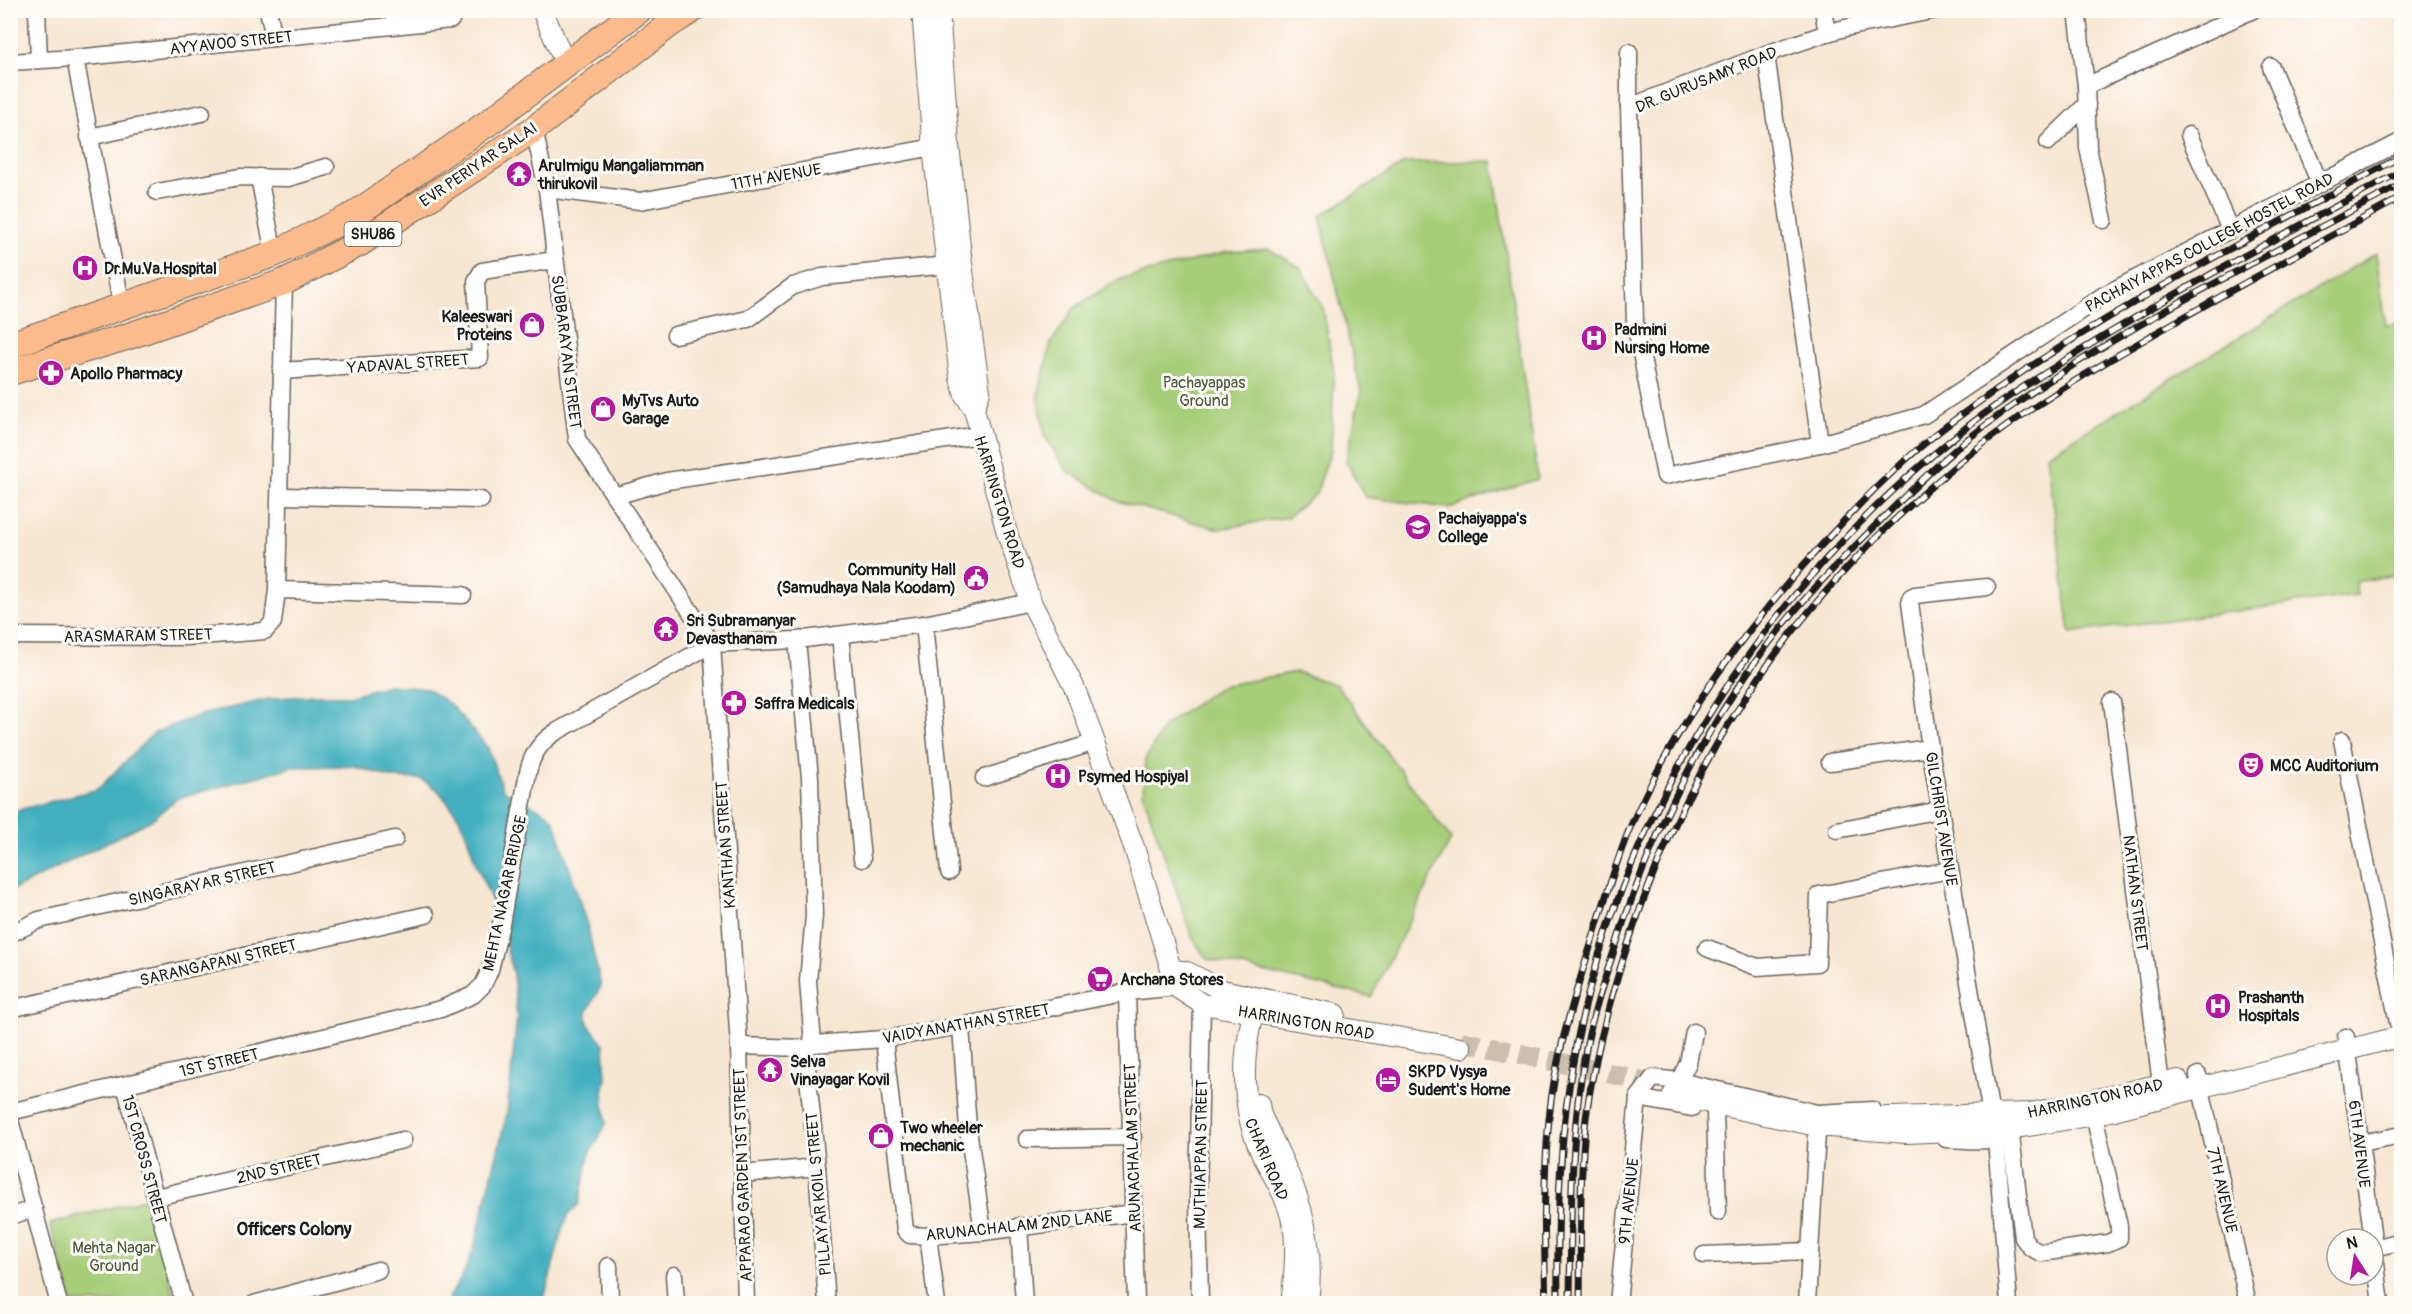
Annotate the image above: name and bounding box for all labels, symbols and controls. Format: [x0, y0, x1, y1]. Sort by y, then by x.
street label: AYYAVOO STREET [169, 27, 294, 59]
street label: DR. GURUSAMY ROAD [1633, 42, 1780, 118]
street label: EVR PERIYAR SALAI [416, 118, 541, 212]
place label: Arulmigu Mangaliamman thirukovil [537, 156, 704, 194]
temple icon: Arulmigu Mangaliamman thirukovil [504, 159, 534, 189]
street label: 11TH AVENUE [730, 159, 823, 195]
street label: PACHAIYAPPAS COLLEGE HOSTEL ROAD [2082, 169, 2337, 317]
road number: SHU86 [344, 222, 401, 246]
hospital icon: Dr.Mu.Va.Hospital [70, 253, 100, 283]
place label: Dr.Mu.Va.Hospital [104, 259, 217, 279]
street label: SUBBARAYAN STREET [547, 274, 585, 430]
place label: Kaleeswari Proteins [441, 307, 513, 345]
shop icon: Kaleeswari Proteins [517, 310, 547, 340]
place label: Padmini Nursing Home [1614, 320, 1710, 358]
hospital icon: Padmini Nursing Home [1579, 323, 1609, 353]
street label: YADAVAL STREET [345, 350, 470, 378]
pharmacy icon: Apollo Pharmacy [36, 358, 66, 388]
place label: Apollo Pharmacy [70, 364, 182, 384]
park label: Pachayappas Ground [1163, 373, 1245, 411]
place label: MyTvs Auto Garage [622, 391, 699, 429]
shop icon: MyTvs Auto Garage [588, 394, 618, 424]
street label: HARRINGTON ROAD [969, 433, 1029, 571]
place label: Pachaiyappa's College [1438, 509, 1528, 547]
school or university icon: Pachaiyappa's College [1403, 512, 1433, 542]
place label: Community Hall (Samudhaya Nala Koodam) [776, 560, 956, 598]
public building icon: Community Hall (Samudhaya Nala Koodam) [961, 563, 991, 593]
place label: Sri Subramanyar Devasthanam [686, 611, 796, 649]
temple icon: Sri Subramanyar Devasthanam [651, 614, 681, 644]
street label: ARASMARAM STREET [63, 625, 213, 647]
pharmacy icon: Saffra Medicals [719, 688, 749, 718]
place label: Saffra Medicals [754, 694, 855, 714]
street label: GILCHRIST AVENUE [1921, 750, 1962, 888]
theatre icon: MCC Auditorium [2236, 750, 2266, 780]
place label: MCC Auditorium [2270, 756, 2379, 776]
hospital icon: Psymed Hospiyal [1043, 761, 1073, 791]
place label: Psymed Hospiyal [1078, 767, 1189, 787]
street label: KANTHAN STREET [712, 781, 740, 909]
street label: MEHTA NAGAR BRIDGE [479, 813, 531, 973]
street label: NATHAN STREET [2118, 834, 2152, 952]
street label: SINGARAYAR STREET [127, 857, 278, 911]
street label: SARANGAPANI STREET [138, 935, 299, 991]
supermarket icon: Archana Stores [1085, 964, 1115, 994]
place label: Archana Stores [1120, 970, 1224, 990]
place label: Prashanth Hospitals [2238, 988, 2305, 1026]
hospital icon: Prashanth Hospitals [2203, 991, 2233, 1021]
street label: VAIDYANATHAN STREET [881, 999, 1052, 1049]
street label: HARRINGTON ROAD [1236, 1001, 1376, 1045]
street label: 1ST STREET [178, 1044, 261, 1082]
place label: Selva Vinayagar Kovil [790, 1052, 890, 1090]
temple icon: Selva Vinayagar Kovil [755, 1055, 785, 1085]
place label: SKPD Vysya Sudent's Home [1408, 1062, 1512, 1100]
street label: ARUNACHALAM STREET [1120, 1063, 1146, 1233]
hotel icon: SKPD Vysya Sudent's Home [1373, 1065, 1403, 1095]
street label: APPARAO GARDEN 1ST STREET [729, 1068, 757, 1282]
street label: HARRINGTON ROAD [2026, 1075, 2165, 1123]
street label: MUTHIAPPAN STREET [1190, 1079, 1212, 1229]
street label: 1ST CROSS STREET [117, 1093, 171, 1226]
street label: 6TH AVENUE [2344, 1099, 2374, 1189]
street label: PILLAYAR KOIL STREET [802, 1111, 836, 1276]
street label: CHARI ROAD [1240, 1115, 1292, 1204]
place label: Two wheeler mechanic [899, 1118, 983, 1156]
shop icon: Two wheeler mechanic [866, 1121, 896, 1151]
street label: 7TH AVENUE [2202, 1145, 2242, 1235]
street label: 2ND STREET [235, 1150, 324, 1188]
street label: 9TH AVENUE [1615, 1157, 1643, 1245]
street label: ARUNACHALAM 2ND LANE [925, 1206, 1114, 1246]
district label: Officers Colony [237, 1218, 352, 1241]
north arrow [2325, 1227, 2385, 1287]
text: N [2345, 1232, 2360, 1254]
park label: Mehta Nagar Ground [72, 1238, 156, 1276]

